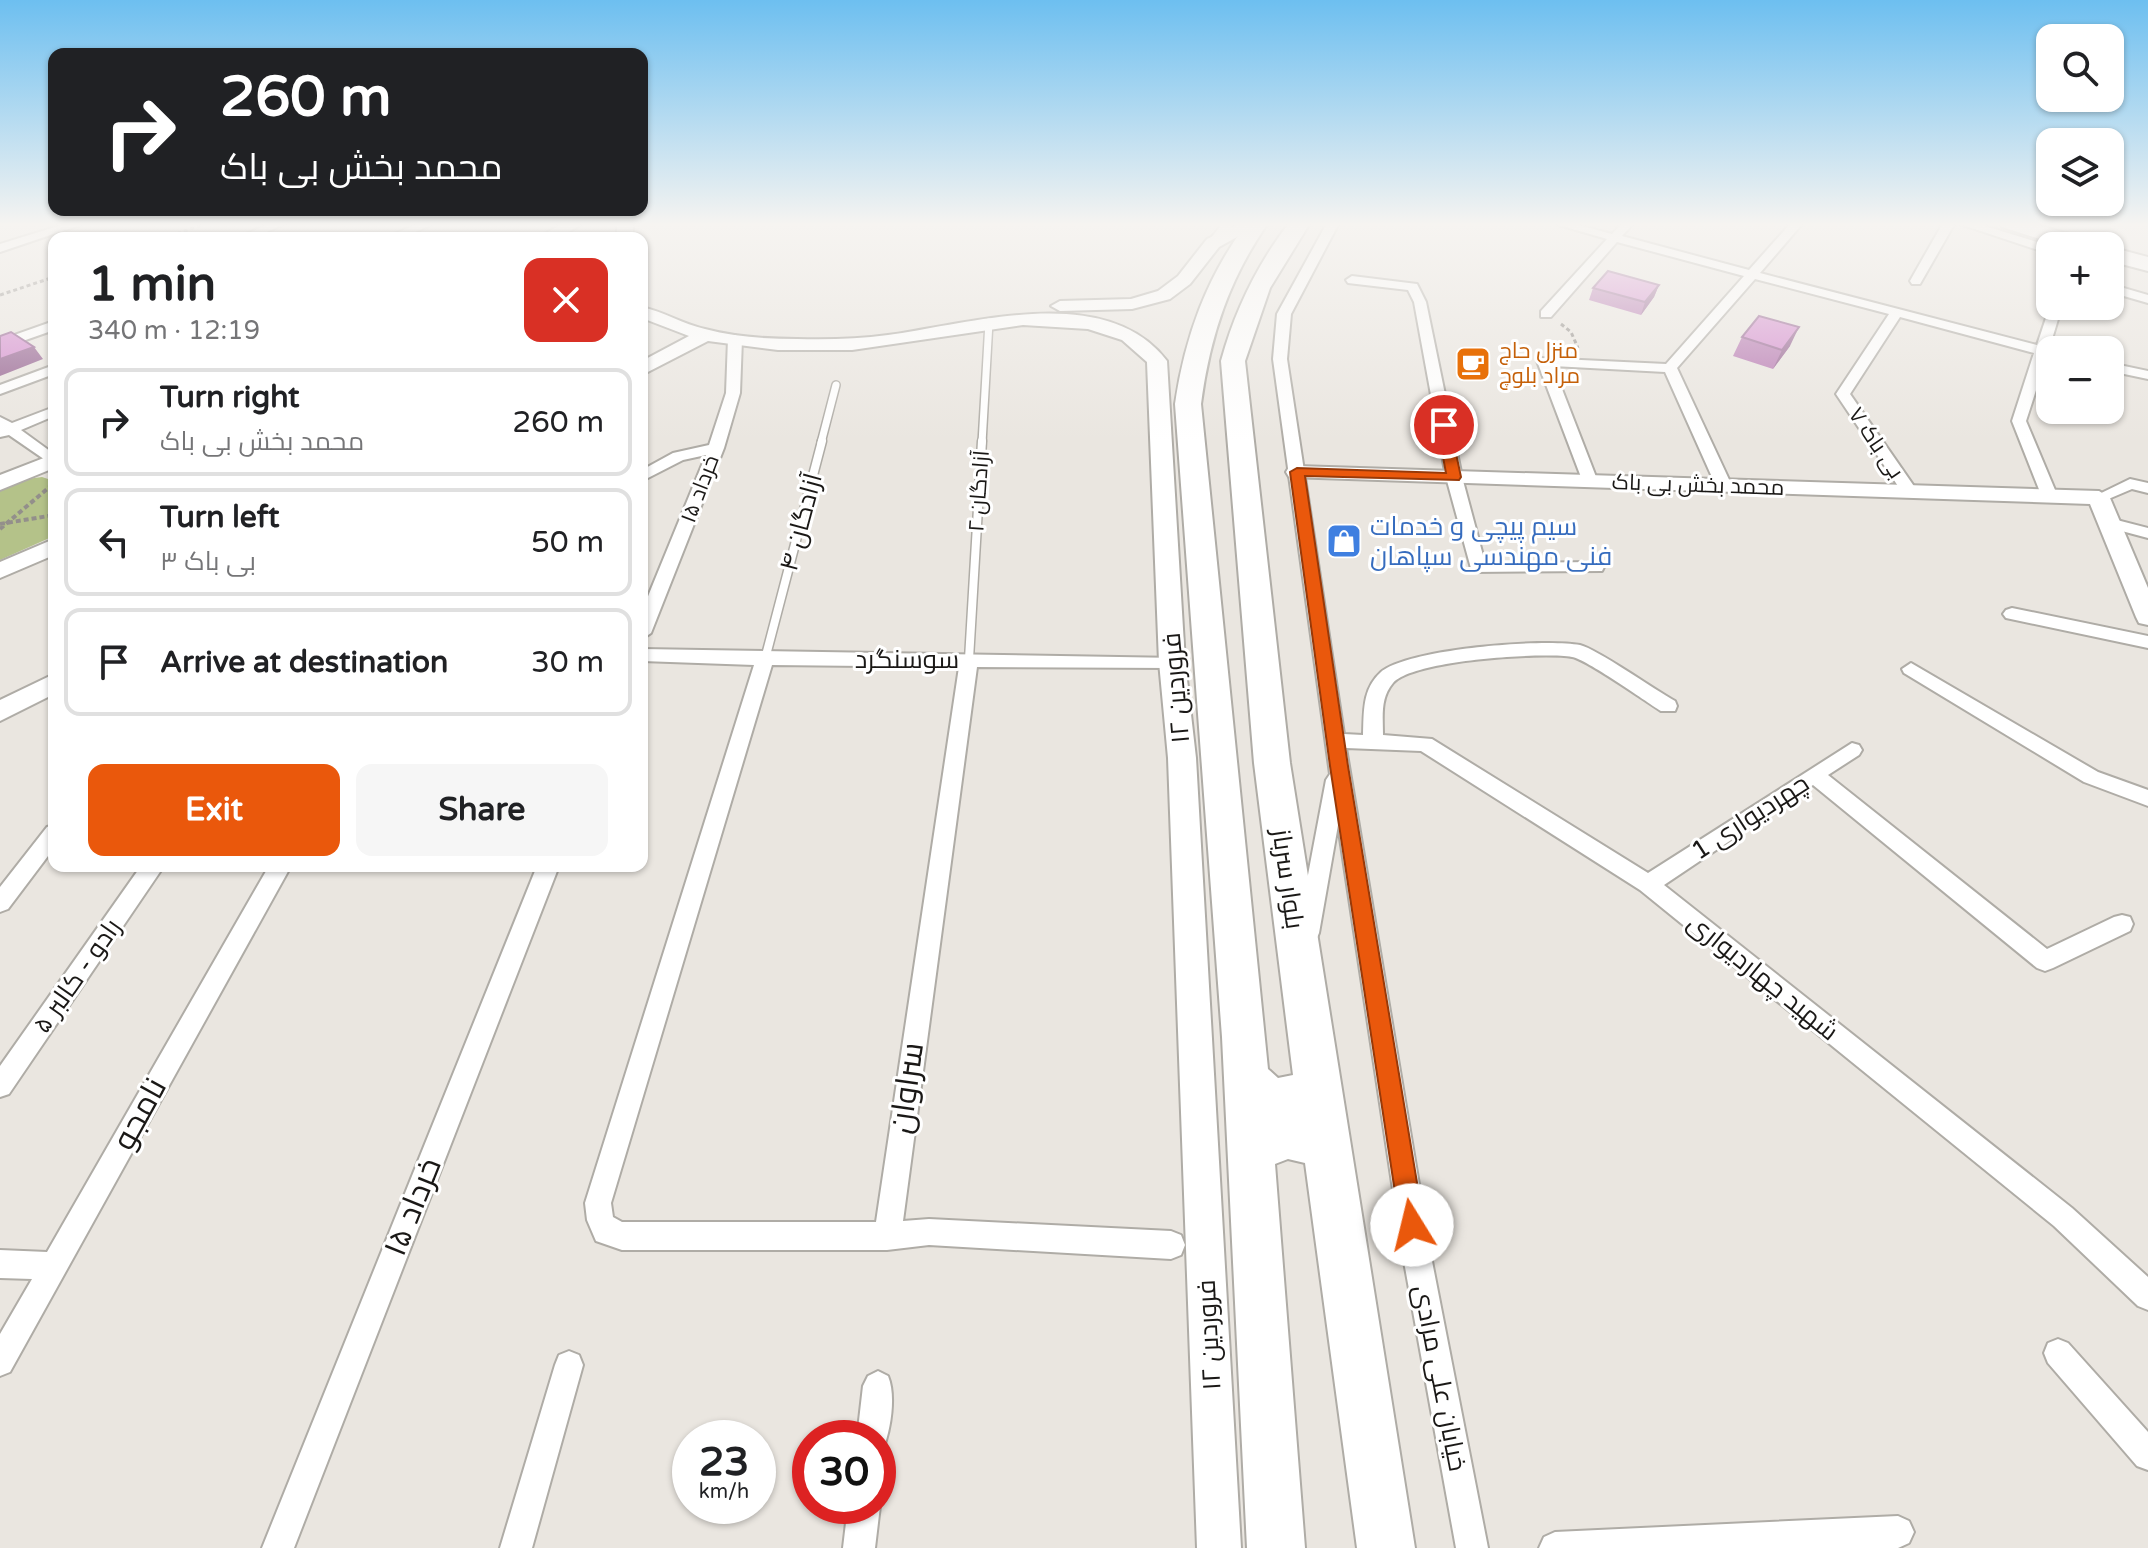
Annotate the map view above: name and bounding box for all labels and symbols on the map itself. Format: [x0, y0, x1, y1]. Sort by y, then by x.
place label: منزل حاج مراد بلوچ [1499, 338, 1580, 390]
cafe icon: منزل حاج مراد بلوچ [1454, 345, 1492, 383]
pin [1410, 391, 1478, 459]
street label: بی باک ۷ [1843, 403, 1909, 483]
street label: آزادگان ۲ [963, 449, 995, 533]
street label: ۱۵ خرداد [675, 451, 725, 527]
street label: محمد بخش بی باک [1611, 469, 1785, 501]
street label: آزادگان ۴ [773, 470, 829, 574]
place label: سیم پیچی و خدمات فنی مهندسی سپاهان [1370, 511, 1612, 573]
shop icon: سیم پیچی و خدمات فنی مهندسی سپاهان [1325, 522, 1363, 560]
street label: ۱۲ فروردین [1156, 631, 1196, 745]
street label: سوسنگرد [855, 644, 959, 675]
street label: چهردیواری 1 [1685, 767, 1815, 867]
street label: بلوار سرباز [1265, 825, 1310, 931]
street label: شهید چهاردیواری [1681, 907, 1845, 1048]
street label: رادو - کالبر ۵ [26, 913, 128, 1039]
street label: سراوان [882, 1040, 932, 1136]
street label: نامجو [105, 1071, 175, 1157]
street label: ۱۵ خرداد [376, 1152, 450, 1262]
position arrow [1370, 1183, 1454, 1267]
street label: ۱۲ فروردین [1191, 1279, 1227, 1391]
street label: خیابان علی مرادی [1407, 1282, 1473, 1474]
speed limit sign: 30 [792, 1420, 896, 1524]

